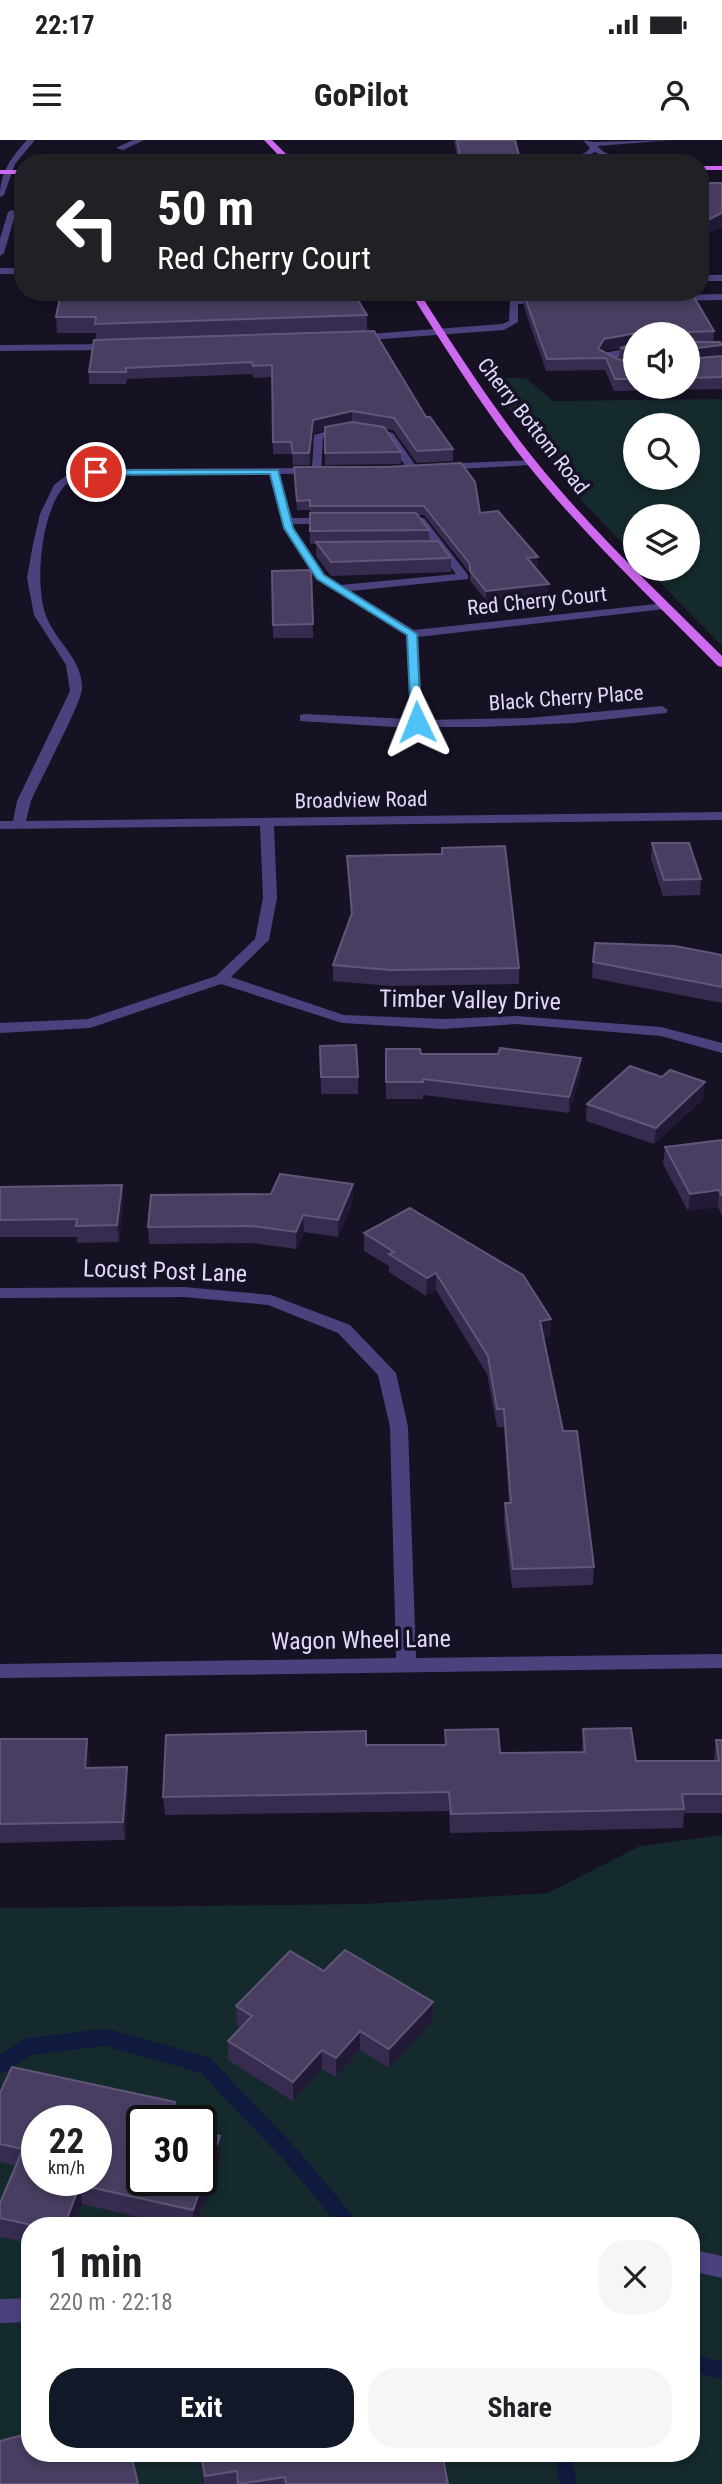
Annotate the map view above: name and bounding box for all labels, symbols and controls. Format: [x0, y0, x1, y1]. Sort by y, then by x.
text: 22:17 [35, 10, 95, 40]
icon: menu [28, 76, 66, 114]
text: GoPilot [314, 76, 408, 114]
icon: person [656, 76, 694, 114]
text: 50 m [157, 180, 254, 237]
icon: left [42, 182, 133, 273]
text: Red Cherry Court [157, 239, 371, 277]
map controls [623, 322, 700, 581]
button: sound [623, 322, 700, 399]
street label: Cherry Bottom Road [472, 353, 594, 499]
button: search [623, 413, 700, 490]
pin [66, 442, 126, 502]
icon: arrive [77, 453, 115, 491]
button: layers [623, 504, 700, 581]
street label: Red Cherry Court [466, 582, 608, 620]
street label: Black Cherry Place [488, 681, 644, 715]
position arrow [380, 685, 454, 759]
street label: Broadview Road [294, 787, 428, 813]
street label: Timber Valley Drive [379, 984, 561, 1016]
street label: Locust Post Lane [82, 1254, 248, 1288]
street label: Wagon Wheel Lane [271, 1624, 451, 1656]
speed limit sign: 30 [126, 2105, 217, 2196]
text: 22 [49, 2121, 84, 2162]
text: km/h [48, 2157, 85, 2178]
text: 1 min [49, 2238, 142, 2287]
button: close [598, 2240, 672, 2314]
text: 220 m · 22:18 [49, 2289, 173, 2316]
button: Exit [49, 2368, 354, 2448]
button: Share [368, 2368, 672, 2448]

